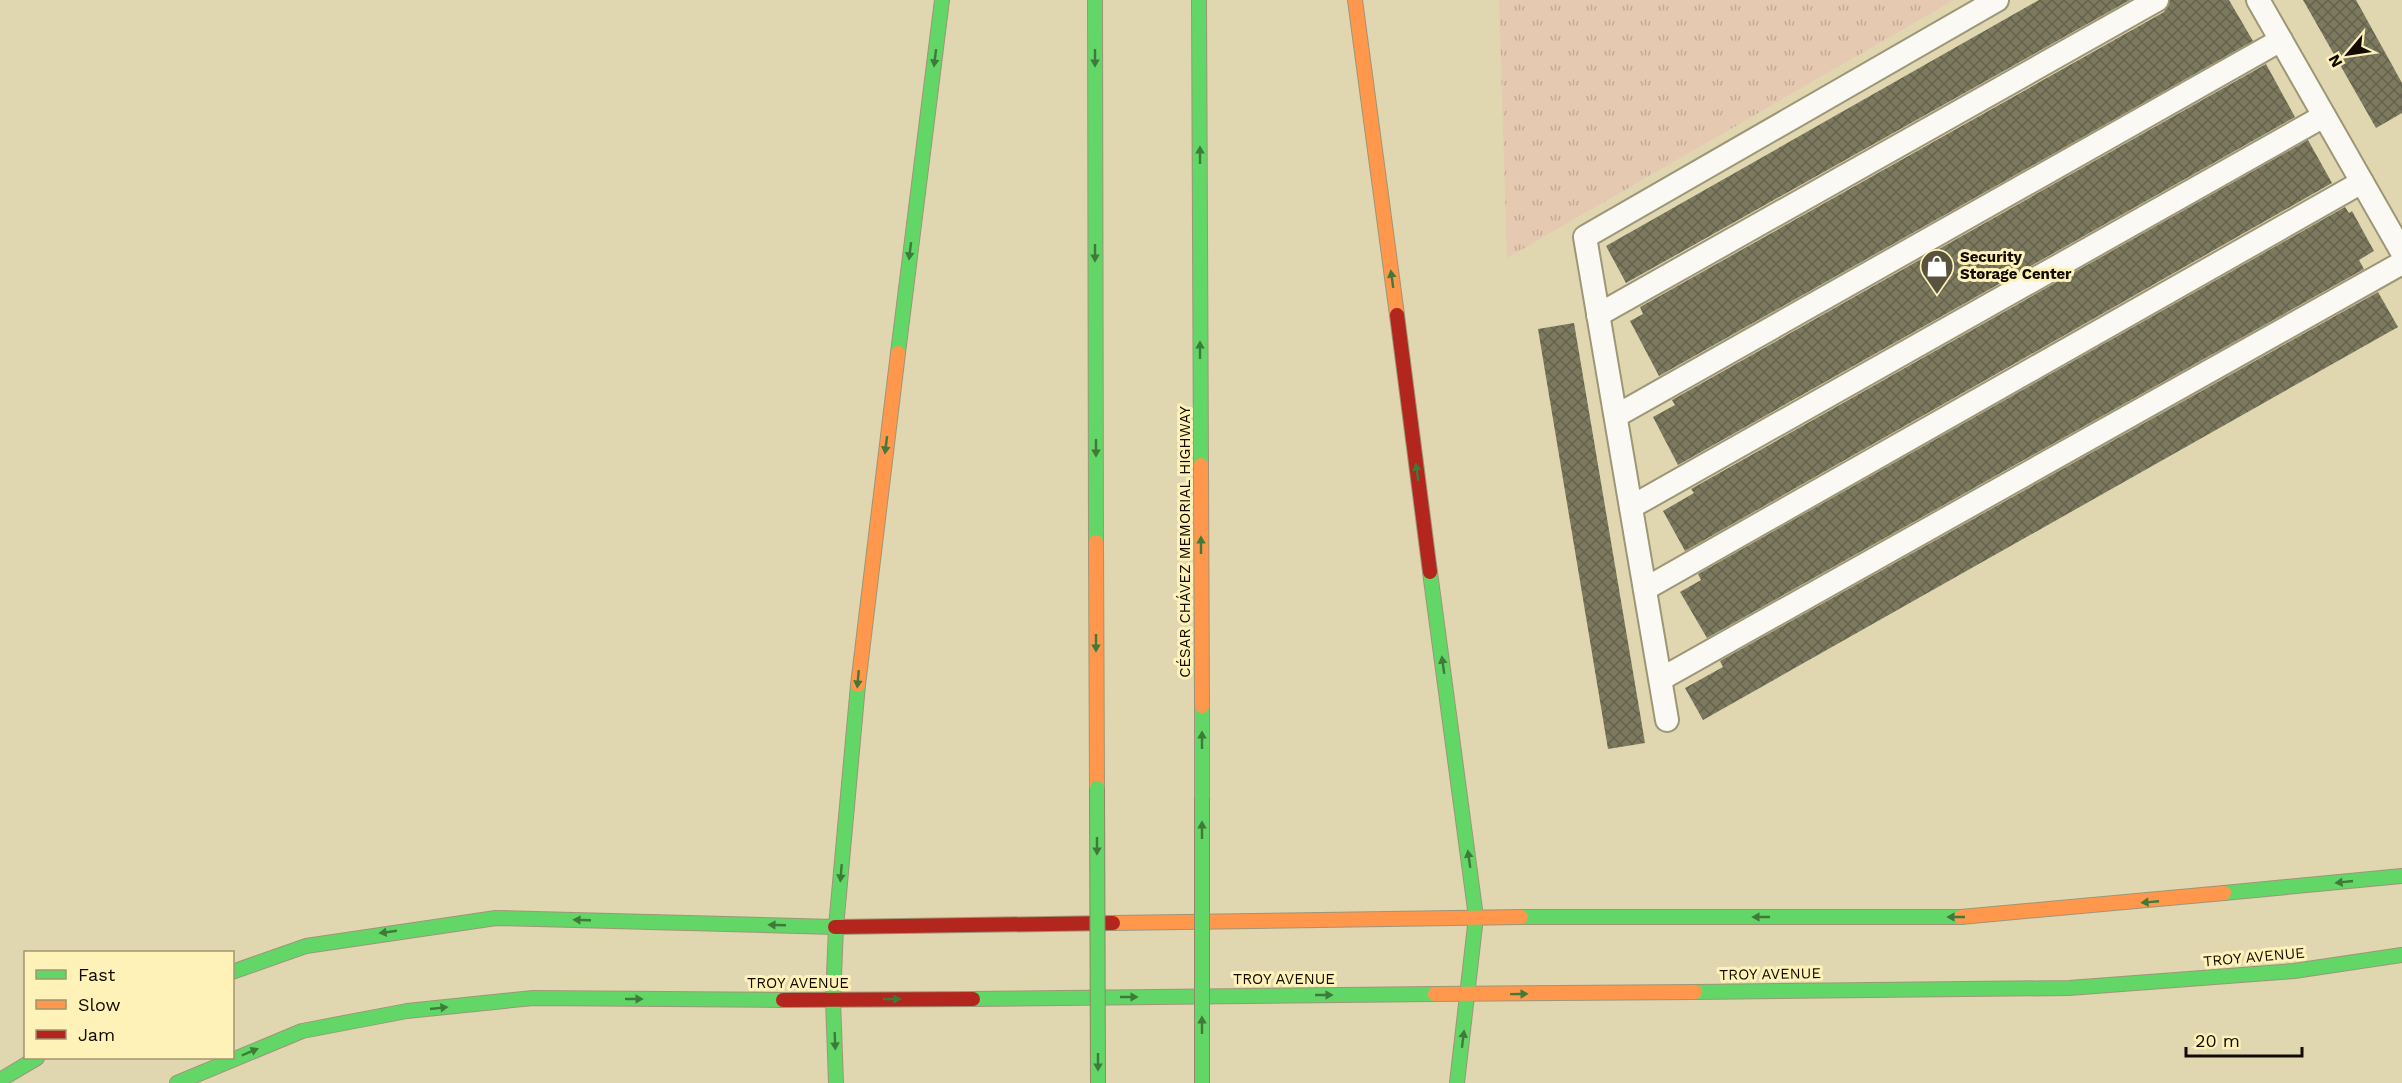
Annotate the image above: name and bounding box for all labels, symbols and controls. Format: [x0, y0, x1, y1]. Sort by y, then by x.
north arrow [2318, 24, 2378, 84]
one-way arrow [930, 49, 940, 68]
one-way arrow [1090, 49, 1100, 68]
text: N [2324, 51, 2347, 71]
one-way arrow [1195, 145, 1205, 164]
one-way arrow [906, 242, 915, 261]
one-way arrow [1090, 244, 1100, 263]
shop icon: Security Storage Center [1919, 248, 1955, 295]
place label: Security Storage Center [1960, 248, 2072, 283]
one-way arrow [1387, 269, 1397, 288]
one-way arrow [1195, 340, 1205, 359]
street label: CÉSAR CHÁVEZ MEMORIAL HIGHWAY [1176, 406, 1194, 678]
one-way arrow [881, 436, 891, 455]
one-way arrow [1091, 439, 1101, 458]
one-way arrow [1413, 462, 1422, 481]
one-way arrow [1196, 535, 1206, 554]
one-way arrow [1091, 634, 1101, 653]
one-way arrow [1438, 656, 1448, 675]
one-way arrow [853, 670, 863, 689]
one-way arrow [1197, 730, 1207, 749]
one-way arrow [1197, 820, 1207, 839]
one-way arrow [1092, 837, 1102, 856]
one-way arrow [1464, 849, 1473, 868]
one-way arrow [836, 864, 846, 883]
one-way arrow [2334, 877, 2353, 887]
one-way arrow [2140, 897, 2159, 907]
one-way arrow [1751, 912, 1770, 922]
one-way arrow [1946, 912, 1965, 922]
one-way arrow [573, 915, 592, 925]
one-way arrow [768, 921, 787, 930]
one-way arrow [378, 927, 397, 936]
street label: TROY AVENUE [2202, 944, 2306, 970]
legend [24, 951, 234, 1059]
text: Fast [78, 964, 116, 985]
street label: TROY AVENUE [1719, 964, 1821, 984]
street label: TROY AVENUE [1233, 970, 1335, 988]
street label: TROY AVENUE [747, 974, 849, 992]
one-way arrow [1509, 989, 1528, 998]
one-way arrow [1314, 991, 1333, 1000]
one-way arrow [1119, 992, 1138, 1002]
text: Slow [78, 994, 121, 1015]
one-way arrow [624, 994, 643, 1004]
one-way arrow [882, 994, 901, 1004]
one-way arrow [430, 1003, 449, 1013]
one-way arrow [1197, 1015, 1207, 1034]
scale bar [2186, 1020, 2302, 1058]
text: Jam [78, 1024, 115, 1045]
one-way arrow [1458, 1029, 1467, 1048]
text: 20 m [2195, 1030, 2240, 1051]
one-way arrow [830, 1032, 839, 1051]
one-way arrow [242, 1048, 259, 1057]
one-way arrow [1093, 1053, 1103, 1072]

